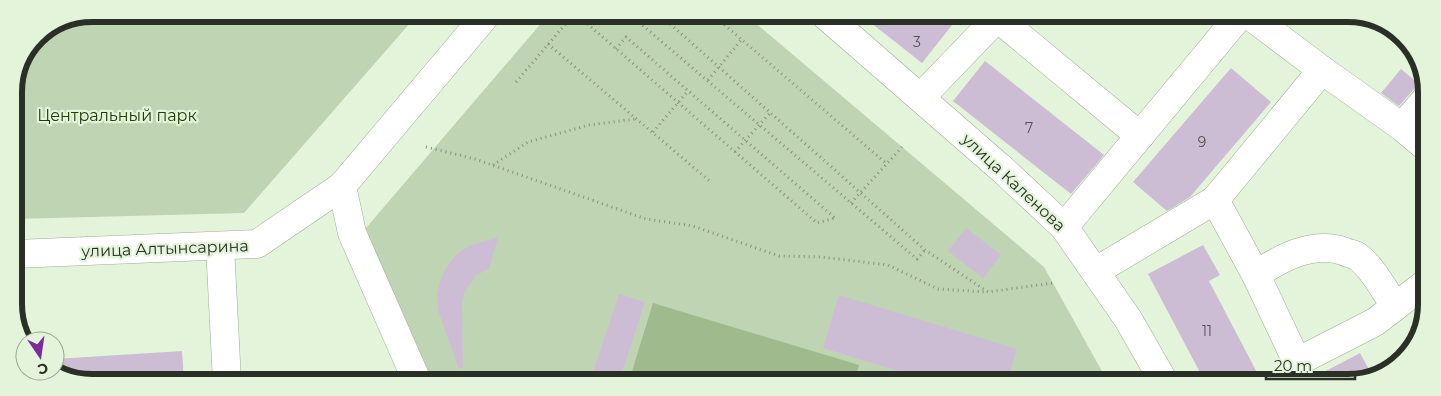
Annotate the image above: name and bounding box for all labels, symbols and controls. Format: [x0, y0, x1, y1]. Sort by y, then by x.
house number: 3 [913, 33, 921, 51]
park label: Центральный парк [37, 106, 197, 125]
house number: 7 [1025, 119, 1033, 137]
street label: улица Каленова [957, 129, 1069, 235]
house number: 9 [1198, 133, 1206, 151]
street label: улица Алтынсарина [80, 236, 249, 261]
house number: 11 [1202, 322, 1212, 340]
north arrow [15, 331, 65, 381]
scale bar [1266, 348, 1355, 380]
text: 20 m [1274, 356, 1312, 375]
text: С [36, 359, 50, 379]

